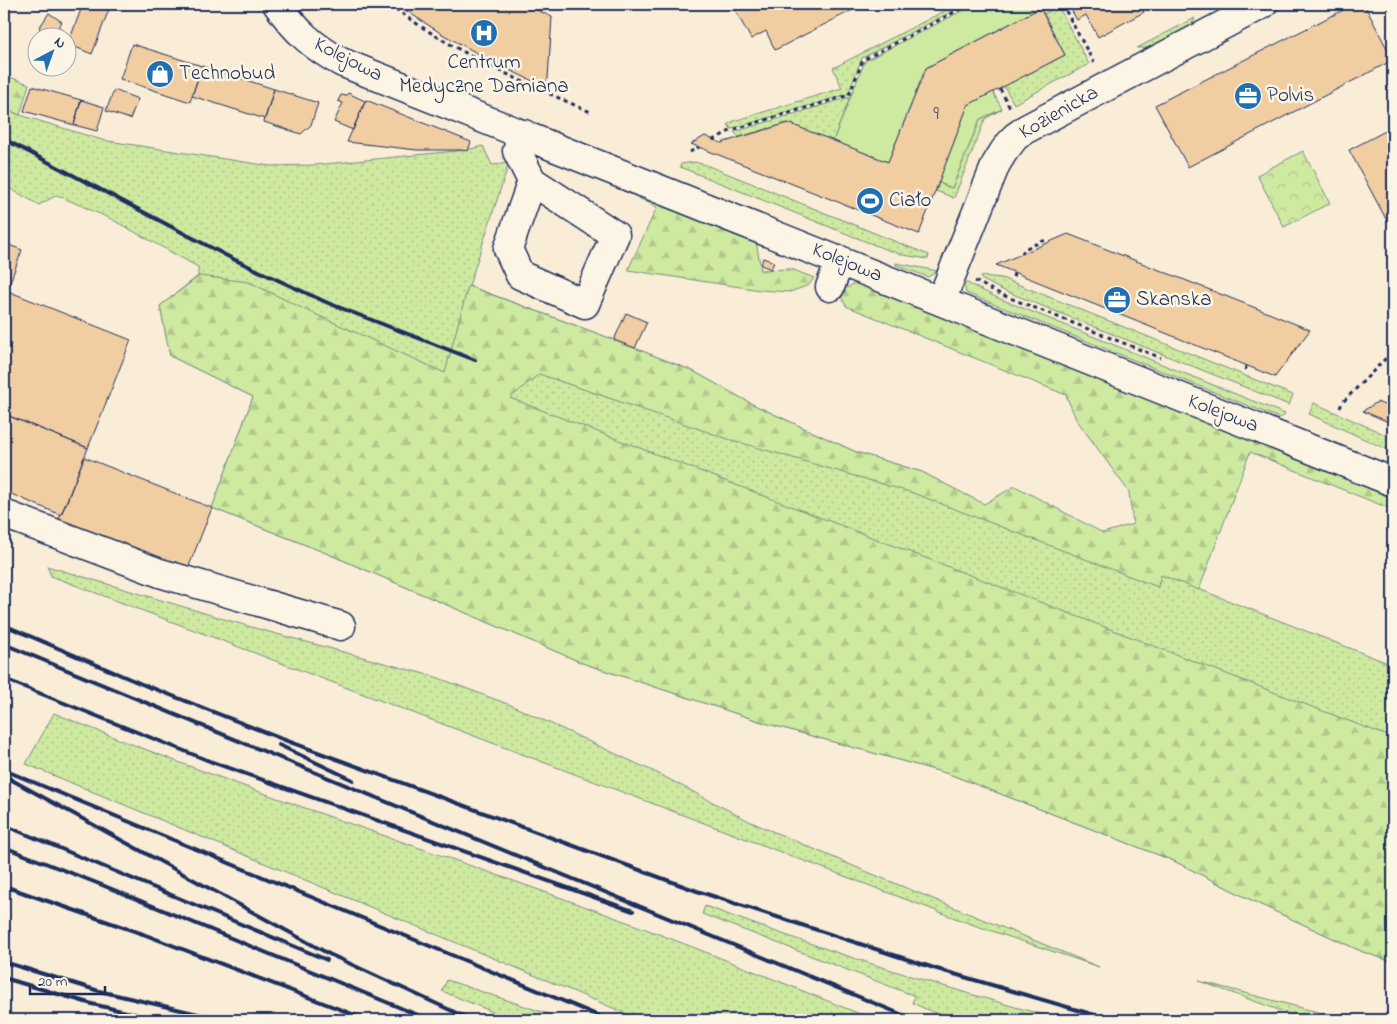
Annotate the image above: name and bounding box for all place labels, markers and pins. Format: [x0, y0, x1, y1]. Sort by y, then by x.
hospital icon: Centrum Medyczne Damiana [469, 18, 499, 48]
place label: Centrum Medyczne Damiana [399, 48, 569, 104]
shop icon: Technobud [145, 59, 175, 89]
place label: Technobud [179, 59, 275, 89]
office icon: Polvis [1233, 81, 1263, 111]
place label: Polvis [1267, 81, 1314, 111]
sports icon: Ciało [855, 186, 885, 216]
place label: Ciało [889, 186, 931, 216]
office icon: Skanska [1102, 285, 1132, 315]
place label: Skanska [1136, 285, 1212, 315]

